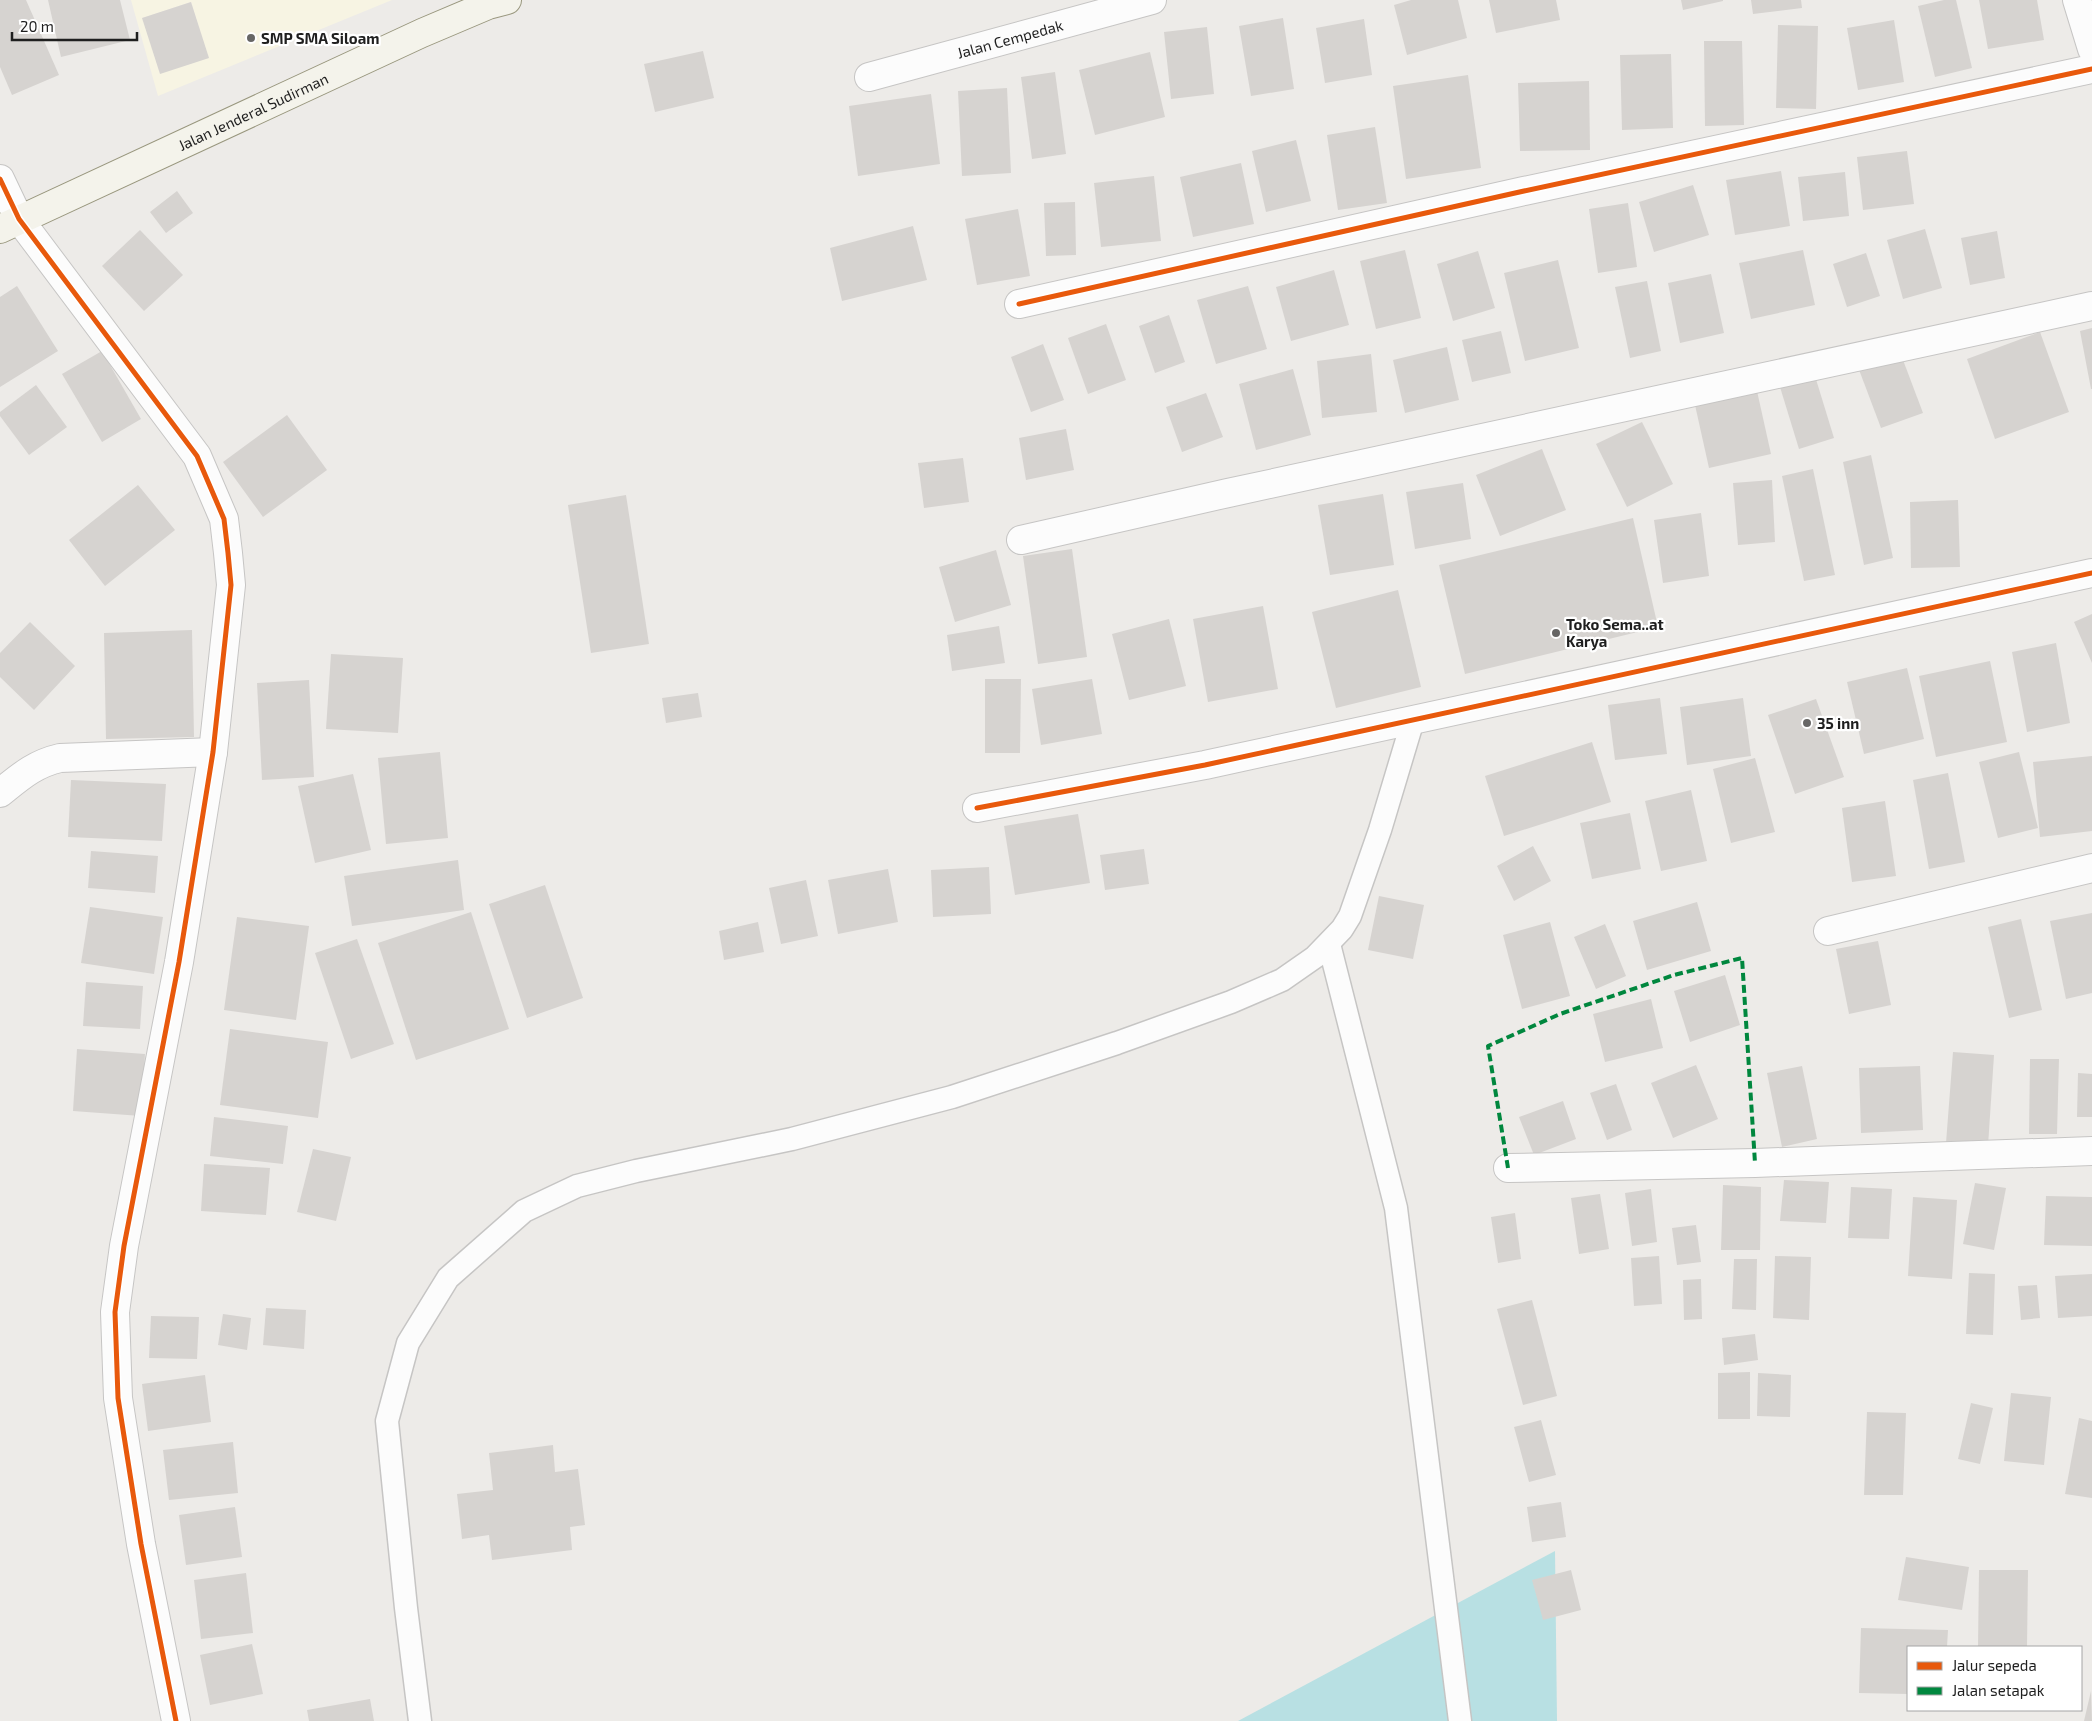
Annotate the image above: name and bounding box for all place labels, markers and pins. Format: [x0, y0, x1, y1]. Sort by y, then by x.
place label: SMP SMA Siloam [261, 29, 379, 47]
marker: SMP SMA Siloam [245, 32, 257, 44]
place label: Toko Sema..at Karya [1566, 615, 1664, 651]
marker: Toko Sema..at Karya [1550, 627, 1562, 639]
place label: 35 inn [1817, 714, 1859, 732]
marker: 35 inn [1801, 717, 1813, 729]

